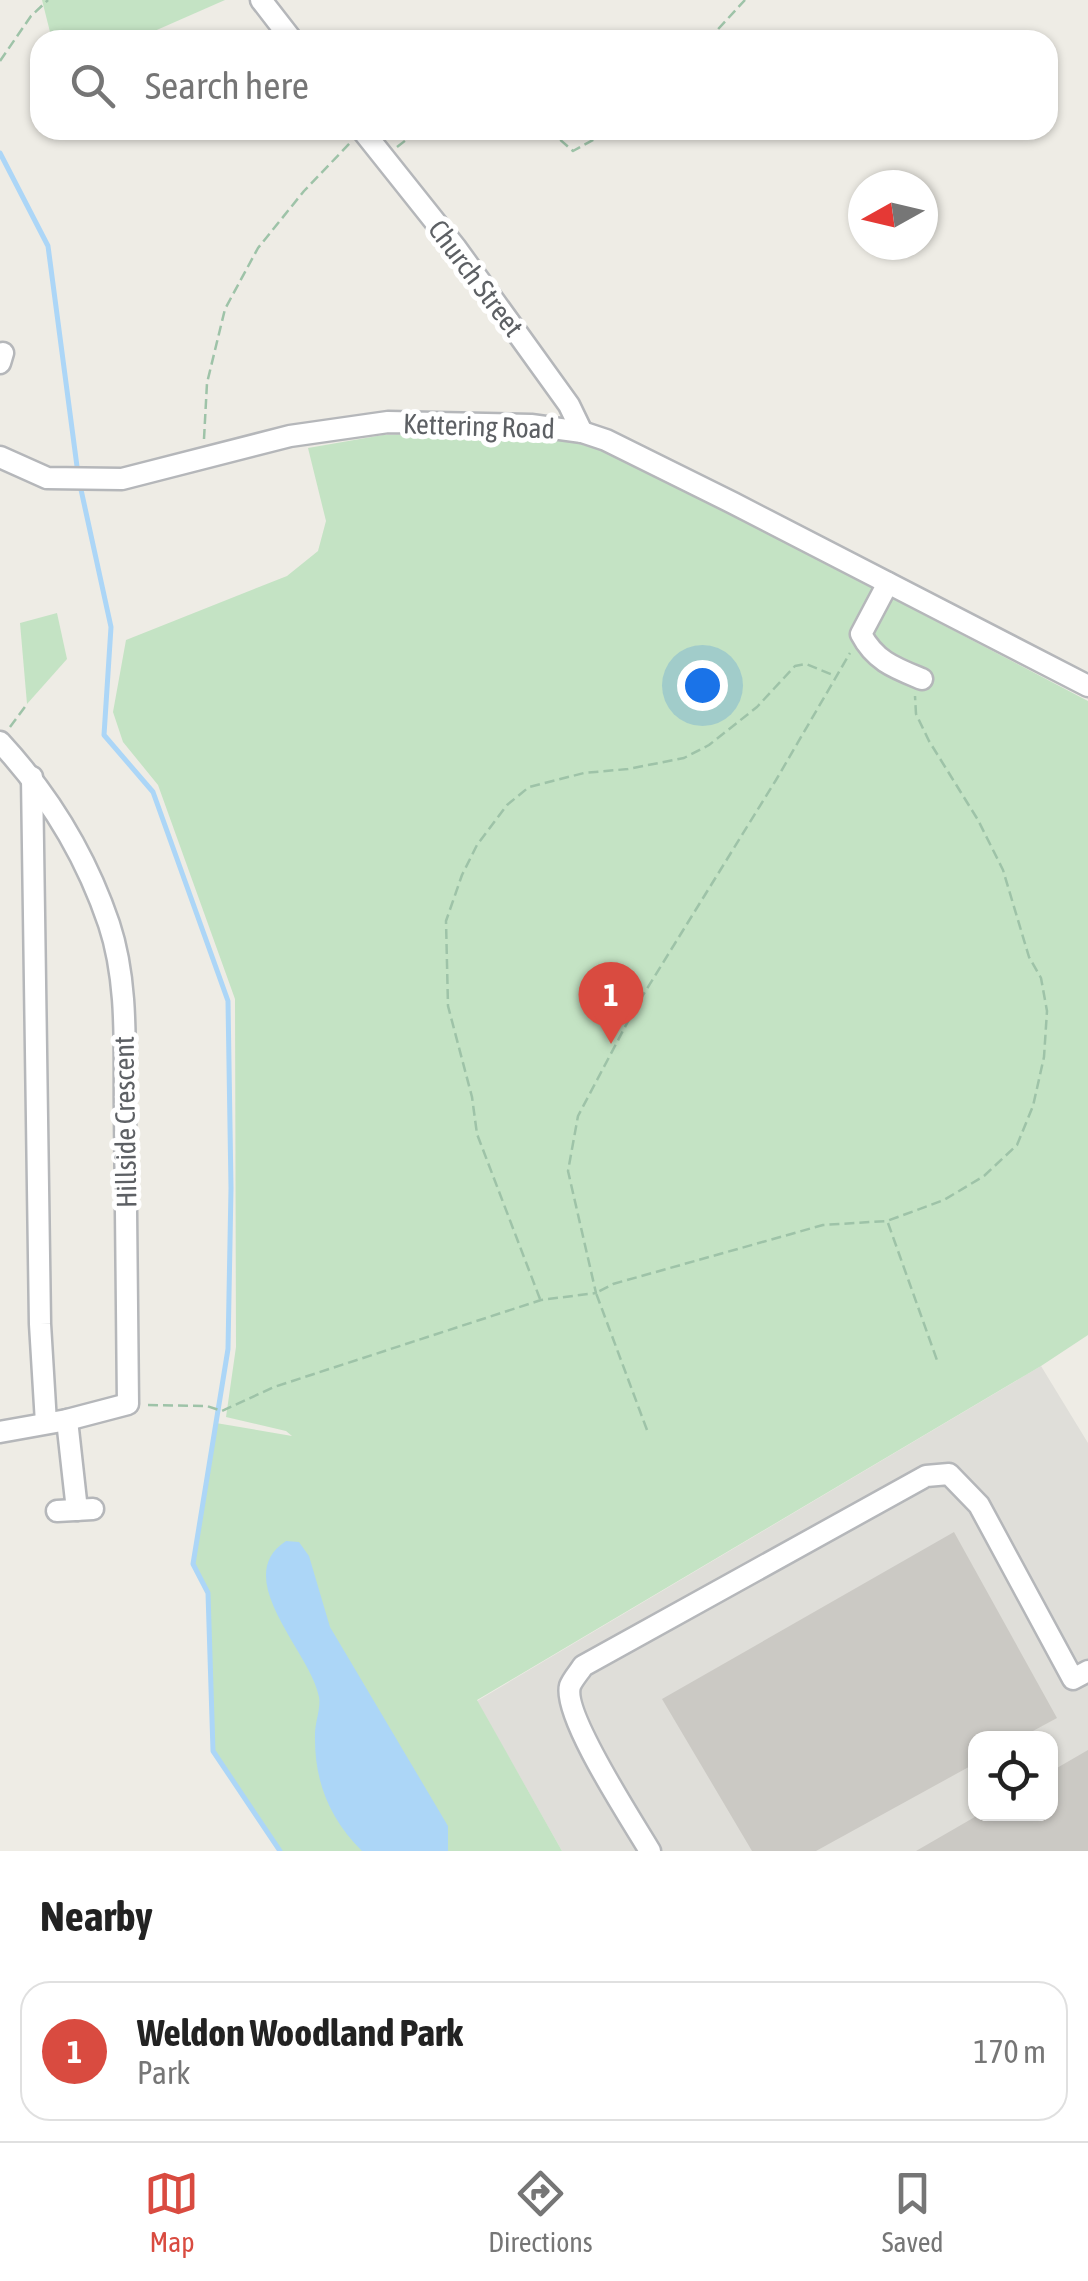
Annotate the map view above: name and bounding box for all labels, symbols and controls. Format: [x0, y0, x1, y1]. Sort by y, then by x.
search box [30, 30, 1058, 140]
icon: search [65, 58, 120, 113]
text: Search here [145, 64, 309, 107]
north arrow [848, 170, 938, 260]
street label: Church Street [422, 214, 530, 342]
street label: Kettering Road [402, 407, 556, 445]
your location [677, 660, 728, 711]
pin: 1 [578, 962, 644, 1044]
street label: Hillside Crescent [108, 1036, 142, 1208]
map controls [968, 1731, 1058, 1821]
button: locate [968, 1731, 1058, 1821]
text: Nearby [40, 1892, 153, 1940]
text: Weldon Woodland Park [137, 2011, 463, 2054]
text: 1 [67, 2033, 82, 2070]
text: 170 m [973, 2033, 1046, 2070]
text: Park [137, 2054, 190, 2091]
tab: Map [144, 2166, 199, 2258]
tab: Directions [488, 2166, 593, 2258]
tab: Saved [882, 2166, 944, 2258]

